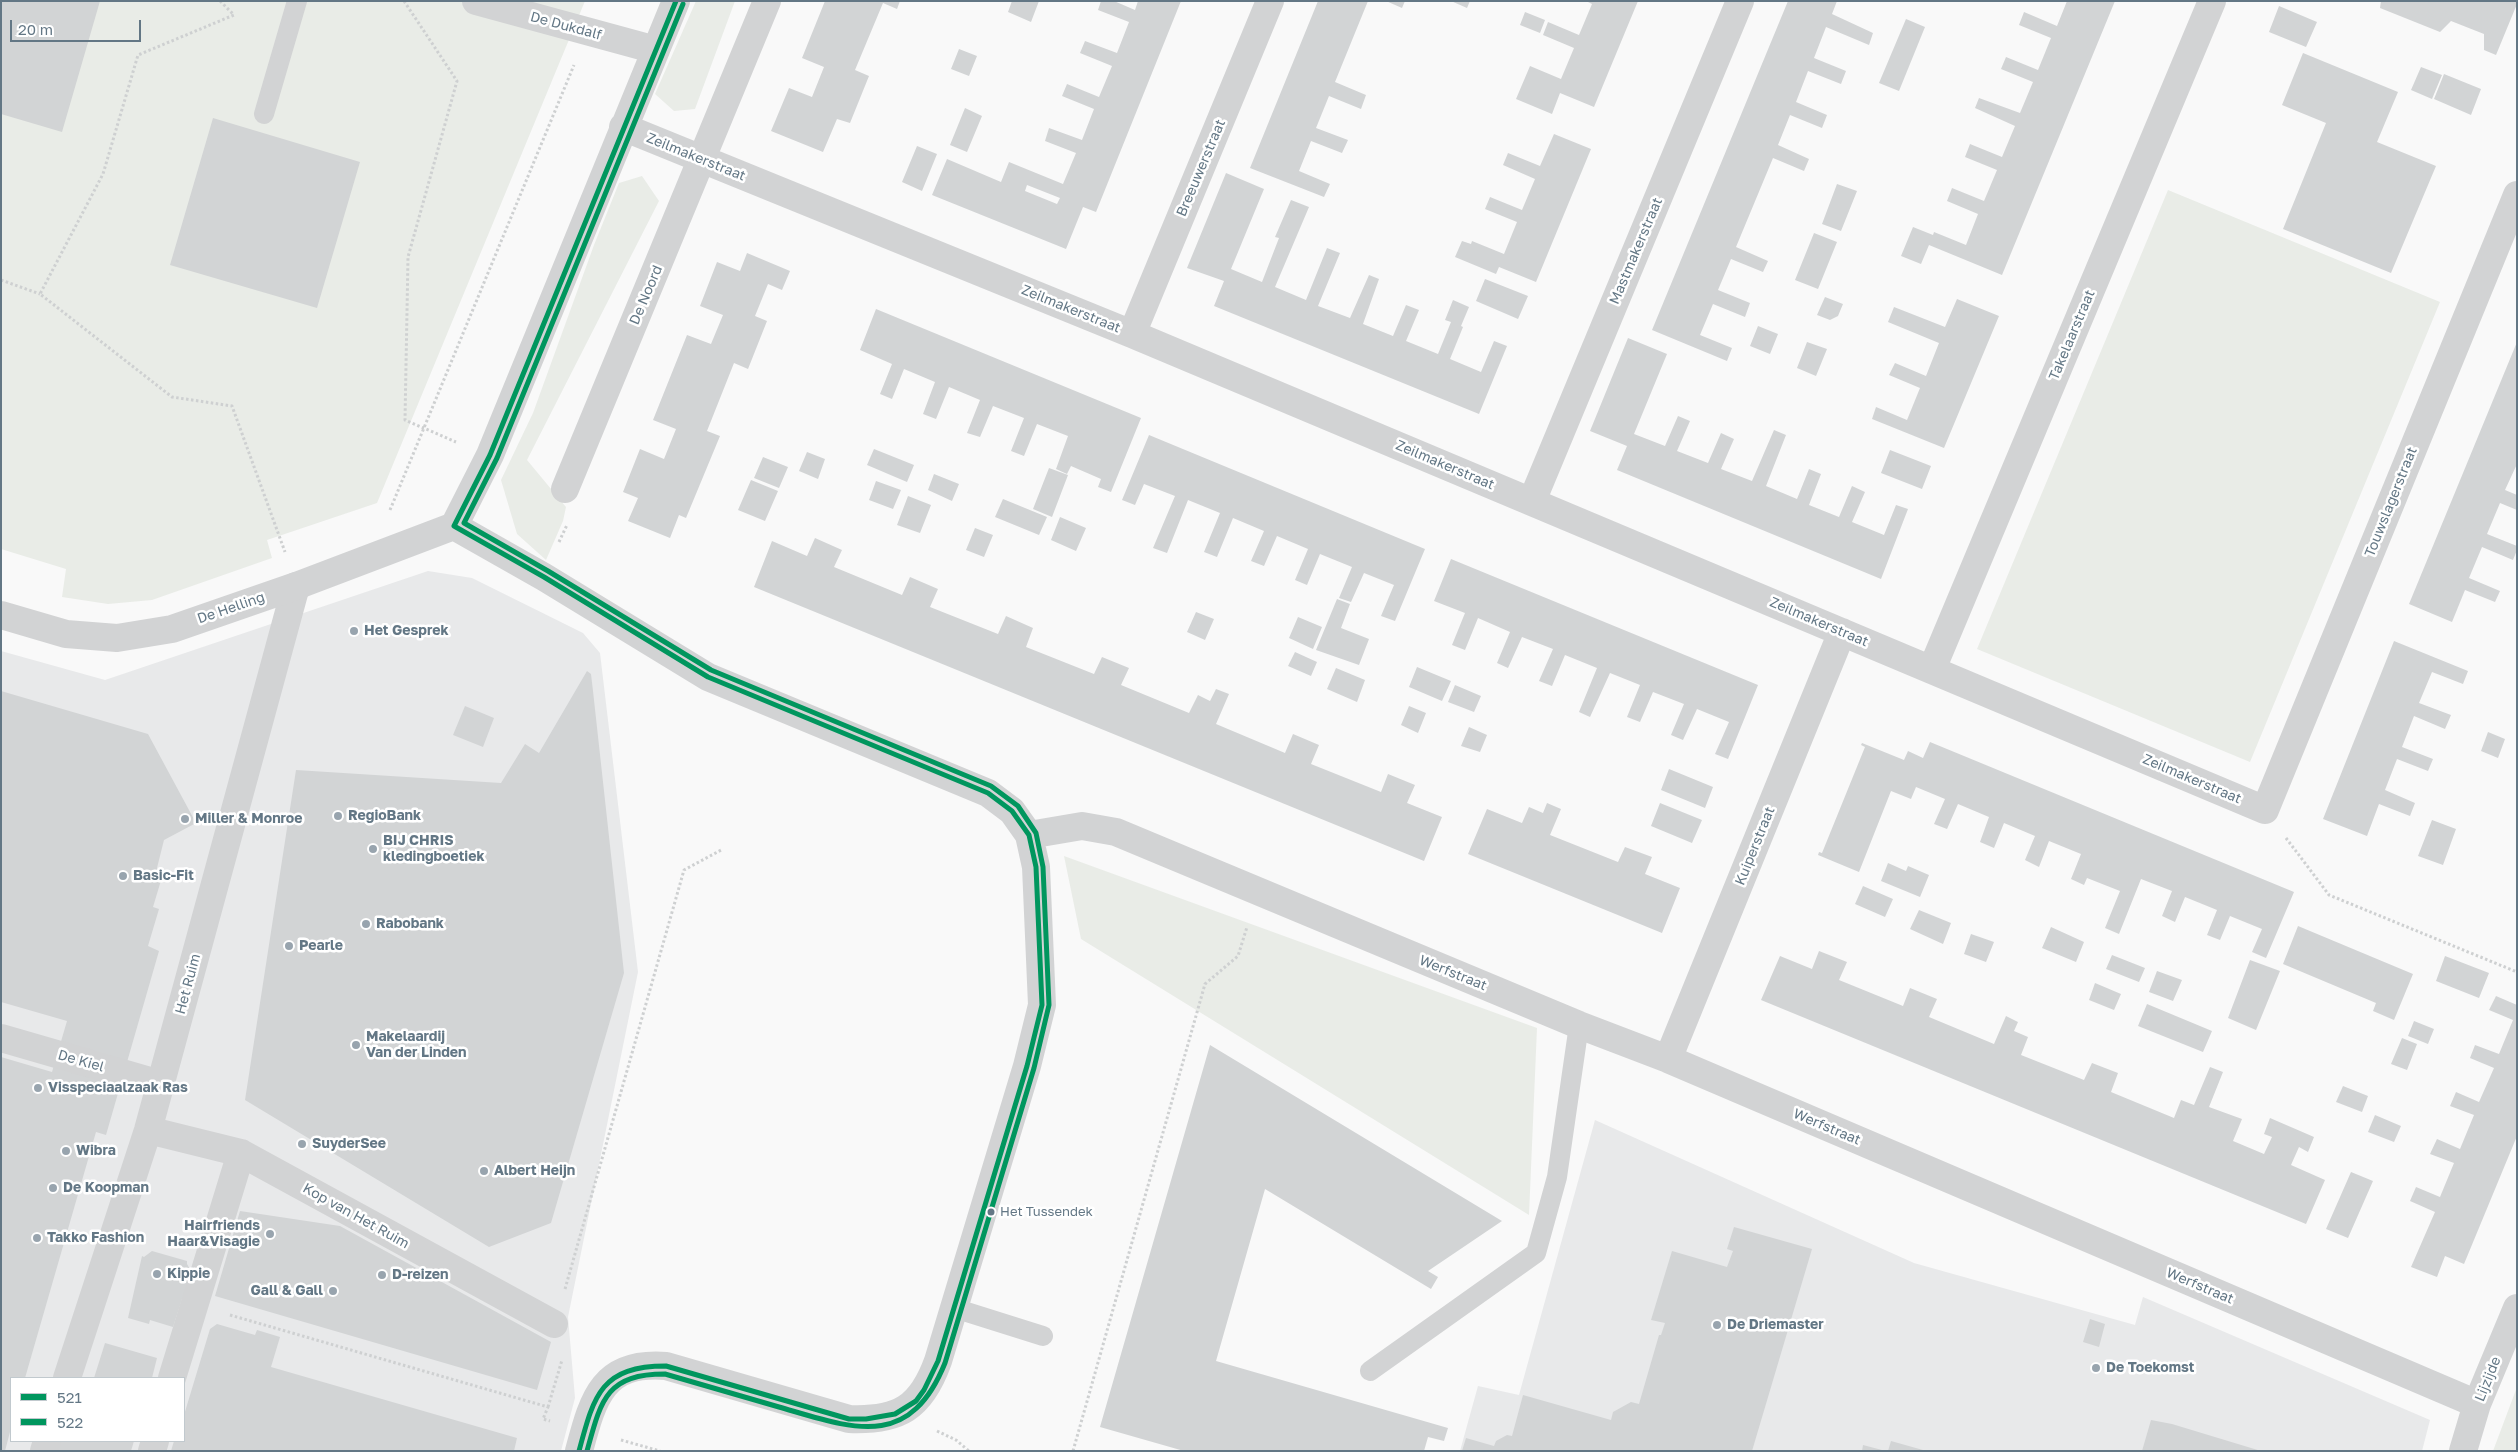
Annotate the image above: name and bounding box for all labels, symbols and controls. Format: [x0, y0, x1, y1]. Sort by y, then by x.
street label: De Dukdalf [528, 8, 604, 44]
scale bar [12, 10, 144, 42]
text: 20 m [18, 20, 53, 38]
street label: Breeuwerstraat [1173, 117, 1229, 219]
street label: Zeilmakerstraat [644, 129, 748, 185]
street label: Mastmakerstraat [1606, 195, 1666, 307]
street label: De Noord [626, 263, 666, 327]
street label: Zeilmakerstraat [1019, 281, 1123, 337]
street label: Takelaarstraat [2045, 287, 2099, 383]
street label: Zeilmakerstraat [1393, 437, 1497, 493]
street label: Touwslagerstraat [2361, 444, 2421, 560]
street label: De Helling [195, 589, 267, 627]
street label: Zeilmakerstraat [1767, 594, 1871, 650]
place label: Het Gesprek [364, 623, 449, 639]
marker: Het Gesprek [348, 625, 360, 637]
street label: Zeilmakerstraat [2140, 751, 2244, 807]
street label: Kuiperstraat [1732, 804, 1778, 888]
place label: RegioBank [348, 808, 421, 824]
marker: RegioBank [332, 810, 344, 822]
place label: Miller & Monroe [195, 811, 303, 827]
marker: Miller & Monroe [179, 813, 191, 825]
place label: BIJ CHRIS kledingboetiek [383, 833, 485, 866]
marker: BIJ CHRIS kledingboetiek [367, 843, 379, 855]
place label: Basic-Fit [133, 868, 194, 884]
marker: Basic-Fit [117, 870, 129, 882]
place label: Rabobank [376, 916, 444, 932]
marker: Rabobank [360, 918, 372, 930]
place label: Pearle [299, 938, 343, 954]
marker: Pearle [283, 940, 295, 952]
street label: Het Ruim [172, 952, 204, 1016]
street label: Werfstraat [1417, 952, 1489, 994]
place label: Makelaardij Van der Linden [366, 1029, 467, 1062]
marker: Makelaardij Van der Linden [350, 1039, 362, 1051]
street label: De Kiel [56, 1046, 106, 1076]
place label: Visspeciaalzaak Ras [48, 1080, 188, 1096]
marker: Visspeciaalzaak Ras [32, 1082, 44, 1094]
street label: Werfstraat [1791, 1105, 1863, 1149]
place label: SuyderSee [312, 1136, 386, 1152]
marker: SuyderSee [296, 1138, 308, 1150]
place label: Wibra [76, 1143, 116, 1159]
marker: Wibra [60, 1145, 72, 1157]
place label: Albert Heijn [494, 1163, 575, 1179]
marker: Albert Heijn [478, 1165, 490, 1177]
place label: De Koopman [63, 1180, 149, 1196]
street label: Kop van Het Ruim [300, 1180, 412, 1252]
marker: De Koopman [47, 1182, 59, 1194]
place label: Het Tussendek [1000, 1204, 1093, 1220]
marker: Het Tussendek [986, 1207, 996, 1217]
place label: Hairfriends Haar&Visagie [167, 1218, 260, 1250]
marker: Hairfriends Haar&Visagie [264, 1228, 276, 1240]
place label: Takko Fashion [47, 1230, 144, 1246]
marker: Takko Fashion [31, 1232, 43, 1244]
street label: Werfstraat [2164, 1264, 2236, 1308]
place label: Kippie [167, 1266, 210, 1282]
place label: D-reizen [392, 1267, 448, 1283]
marker: Kippie [151, 1268, 163, 1280]
marker: D-reizen [376, 1269, 388, 1281]
place label: Gall & Gall [250, 1283, 323, 1299]
marker: Gall & Gall [327, 1285, 339, 1297]
place label: De Driemaster [1727, 1317, 1824, 1333]
marker: De Driemaster [1711, 1319, 1723, 1331]
street label: Lijzijde [2471, 1354, 2505, 1404]
place label: De Toekomst [2106, 1360, 2194, 1376]
marker: De Toekomst [2090, 1362, 2102, 1374]
legend [10, 1377, 185, 1442]
text: 521 [57, 1388, 82, 1406]
text: 522 [57, 1413, 83, 1431]

